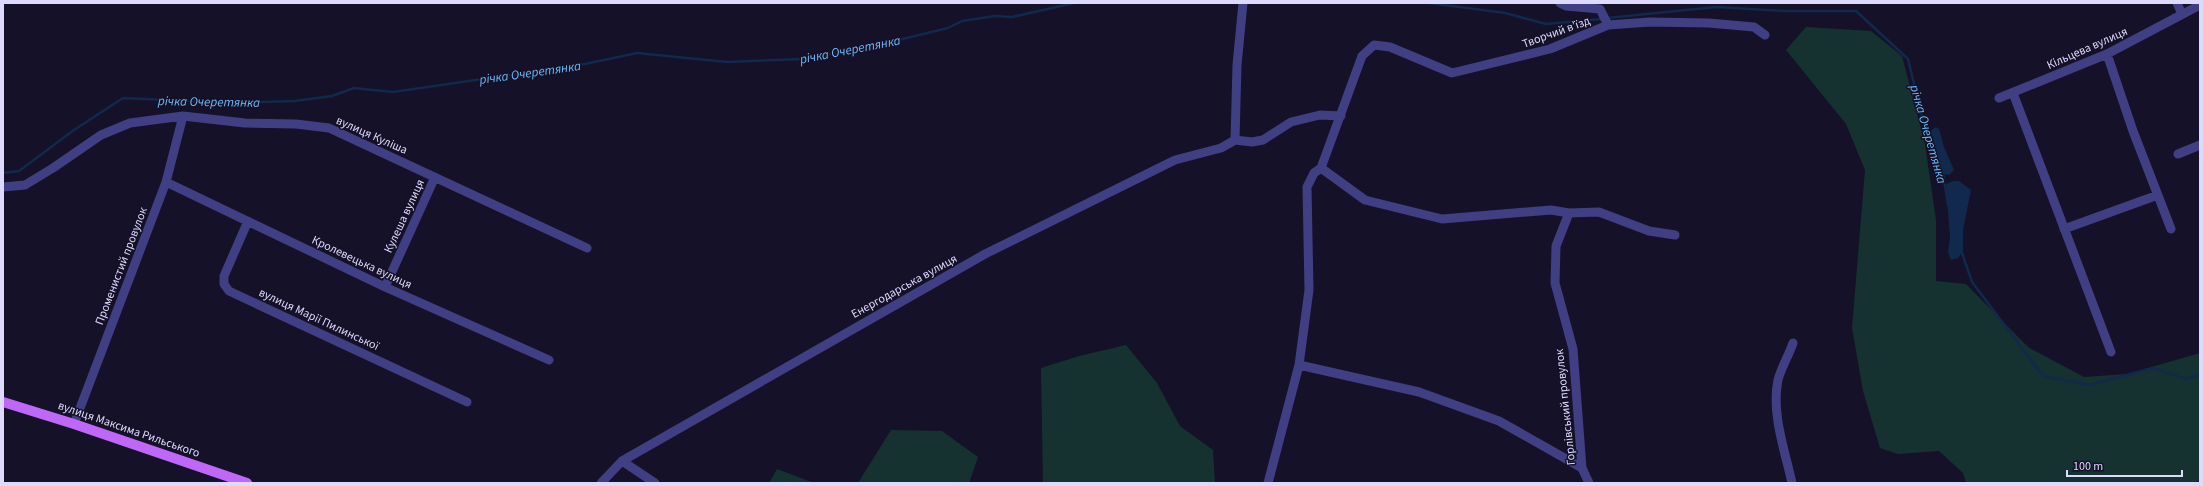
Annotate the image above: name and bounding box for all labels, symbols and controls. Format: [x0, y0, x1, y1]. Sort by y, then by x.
street label: Творчий в’їзд [1520, 12, 1593, 53]
street label: Кільцева вулиця [2044, 23, 2130, 74]
water label: річка Очеретянка [797, 31, 902, 69]
water label: річка Очеретянка [477, 57, 582, 89]
water label: річка Очеретянка [1905, 82, 1951, 186]
water label: річка Очеретянка [157, 92, 260, 112]
street label: вулиця Куліша [333, 112, 410, 159]
street label: Кулеша вулиця [380, 177, 429, 256]
street label: Променистий провулок [91, 205, 152, 328]
street label: Кролевецька вулиця [309, 232, 415, 293]
street label: Енергодарська вулиця [848, 250, 960, 323]
street label: вулиця Марії Пилинської [256, 284, 383, 355]
street label: Горлівський провулок [1551, 348, 1580, 466]
street label: вулиця Максима Рильського [56, 397, 202, 462]
scale bar [2067, 452, 2182, 478]
text: 100 m [2073, 458, 2103, 475]

